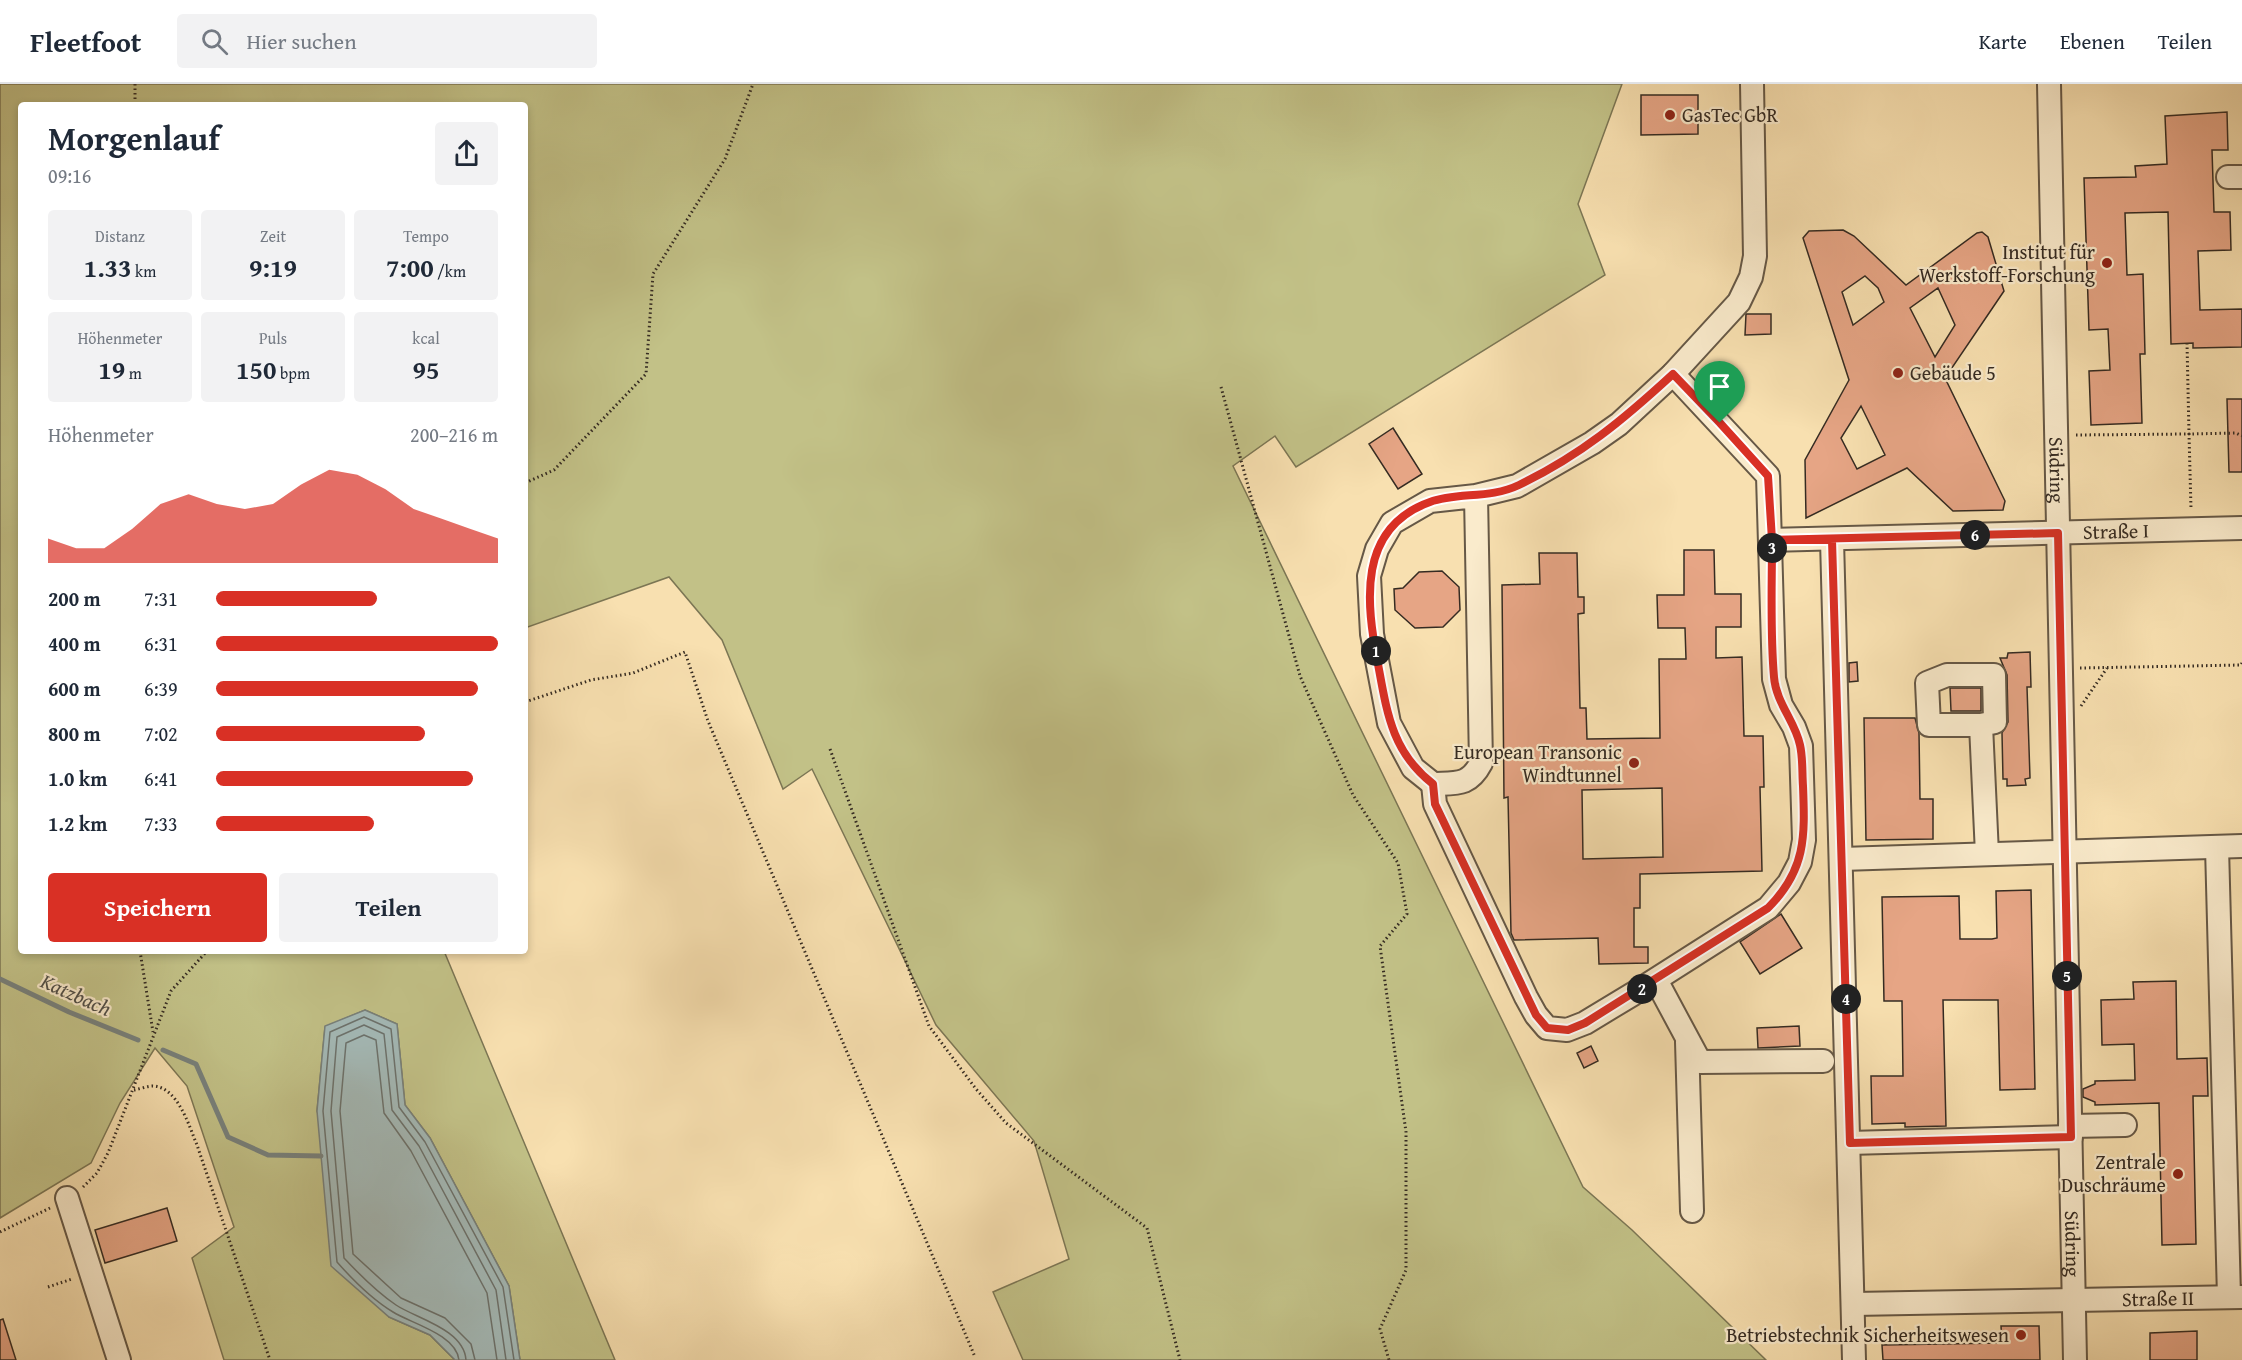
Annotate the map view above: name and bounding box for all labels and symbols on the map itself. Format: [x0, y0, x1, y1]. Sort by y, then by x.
place label: GasTec GbR [1682, 100, 1778, 129]
marker: GasTec GbR [1663, 108, 1677, 122]
place label: Institut für Werkstoff-Forschung [1919, 237, 2095, 289]
marker: Institut für Werkstoff-Forschung [2100, 256, 2114, 270]
place label: Gebäude 5 [1910, 358, 1996, 387]
pin [1694, 361, 1745, 423]
marker: Gebäude 5 [1891, 366, 1905, 380]
street label: Südring [2042, 436, 2073, 503]
street label: Straße I [2083, 515, 2149, 546]
pin: 6 [1960, 520, 1990, 550]
pin: 3 [1757, 533, 1787, 563]
pin: 1 [1361, 636, 1391, 666]
place label: European Transonic Windtunnel [1454, 737, 1622, 789]
marker: European Transonic Windtunnel [1627, 756, 1641, 770]
pin: 5 [2052, 961, 2082, 991]
water label: Katzbach [35, 965, 117, 1024]
pin: 2 [1627, 974, 1657, 1004]
pin: 4 [1831, 984, 1861, 1014]
place label: Zentrale Duschräume [2061, 1147, 2166, 1199]
marker: Zentrale Duschräume [2171, 1167, 2185, 1181]
street label: Südring [2058, 1210, 2088, 1277]
street label: Straße II [2122, 1283, 2194, 1313]
place label: Betriebstechnik Sicherheitswesen [1726, 1320, 2009, 1349]
marker: Betriebstechnik Sicherheitswesen [2014, 1328, 2028, 1342]

